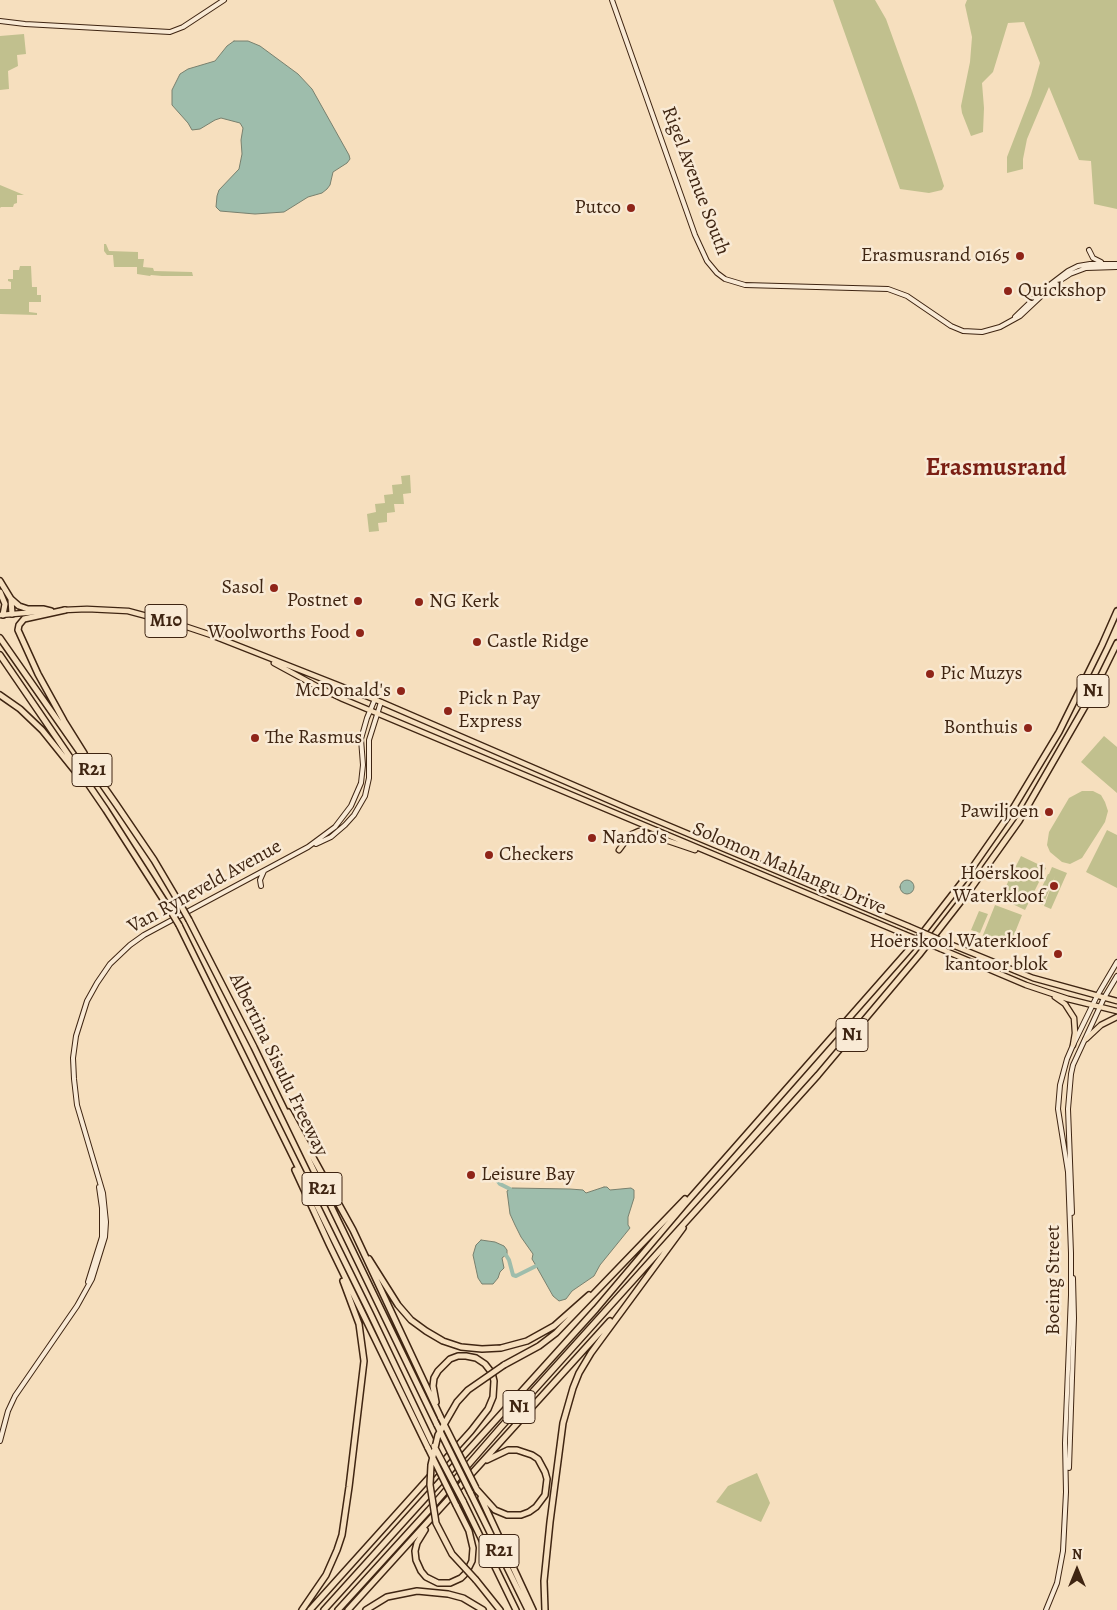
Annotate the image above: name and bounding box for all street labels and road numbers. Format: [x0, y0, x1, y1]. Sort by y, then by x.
street label: Rigel Avenue South [656, 103, 734, 259]
road number: M10 [145, 604, 187, 638]
road number: N1 [1077, 674, 1109, 708]
road number: R21 [72, 754, 112, 786]
street label: Solomon Mahlangu Drive [689, 817, 889, 921]
street label: Van Ryneveld Avenue [124, 835, 286, 939]
street label: Albertina Sisulu Freeway [223, 969, 333, 1161]
road number: N1 [836, 1018, 868, 1052]
road number: R21 [302, 1172, 342, 1206]
street label: Boeing Street [1042, 1225, 1066, 1335]
road number: N1 [503, 1390, 535, 1424]
road number: R21 [479, 1534, 519, 1568]

